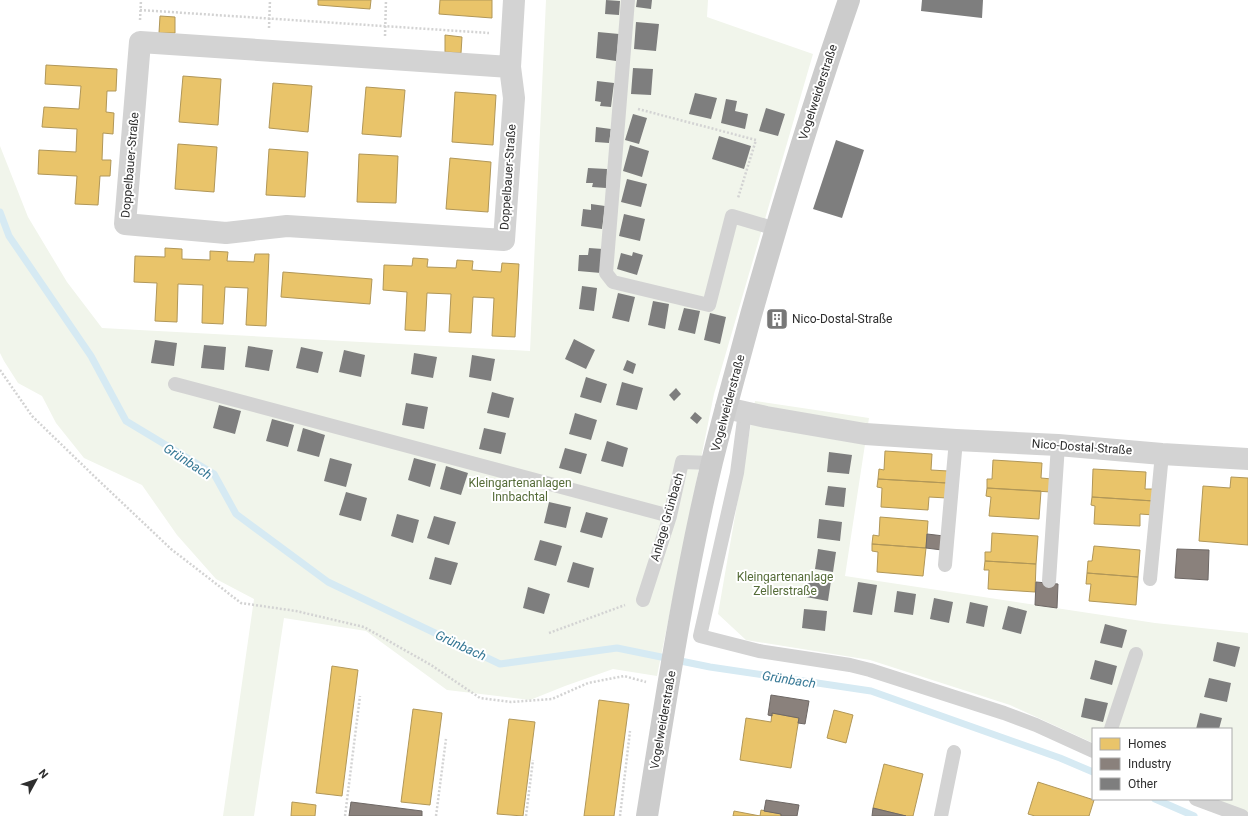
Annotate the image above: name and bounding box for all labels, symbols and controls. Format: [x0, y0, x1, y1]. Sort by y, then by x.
street label: Vogelweiderstraße [796, 42, 840, 142]
street label: Doppelbauer-Straße [118, 112, 142, 218]
street label: Doppelbauer-Straße [497, 124, 519, 230]
building icon: Nico-Dostal-Straße [764, 306, 790, 332]
place label: Nico-Dostal-Straße [792, 312, 892, 326]
street label: Vogelweiderstraße [708, 353, 748, 453]
street label: Nico-Dostal-Straße [1031, 437, 1133, 457]
water label: Grünbach [161, 440, 215, 483]
street label: Anlage Grünbach [648, 471, 686, 563]
park label: Kleingartenanlagen Innbachtal [468, 476, 572, 504]
park label: Kleingartenanlage Zellerstraße [737, 570, 833, 598]
water label: Grünbach [433, 627, 489, 664]
water label: Grünbach [761, 668, 817, 691]
street label: Vogelweiderstraße [647, 670, 679, 770]
legend [1092, 728, 1232, 800]
text: Homes [1128, 737, 1166, 751]
text: Industry [1128, 757, 1172, 771]
north arrow [16, 760, 56, 800]
text: N [36, 767, 51, 781]
text: Other [1128, 777, 1157, 791]

